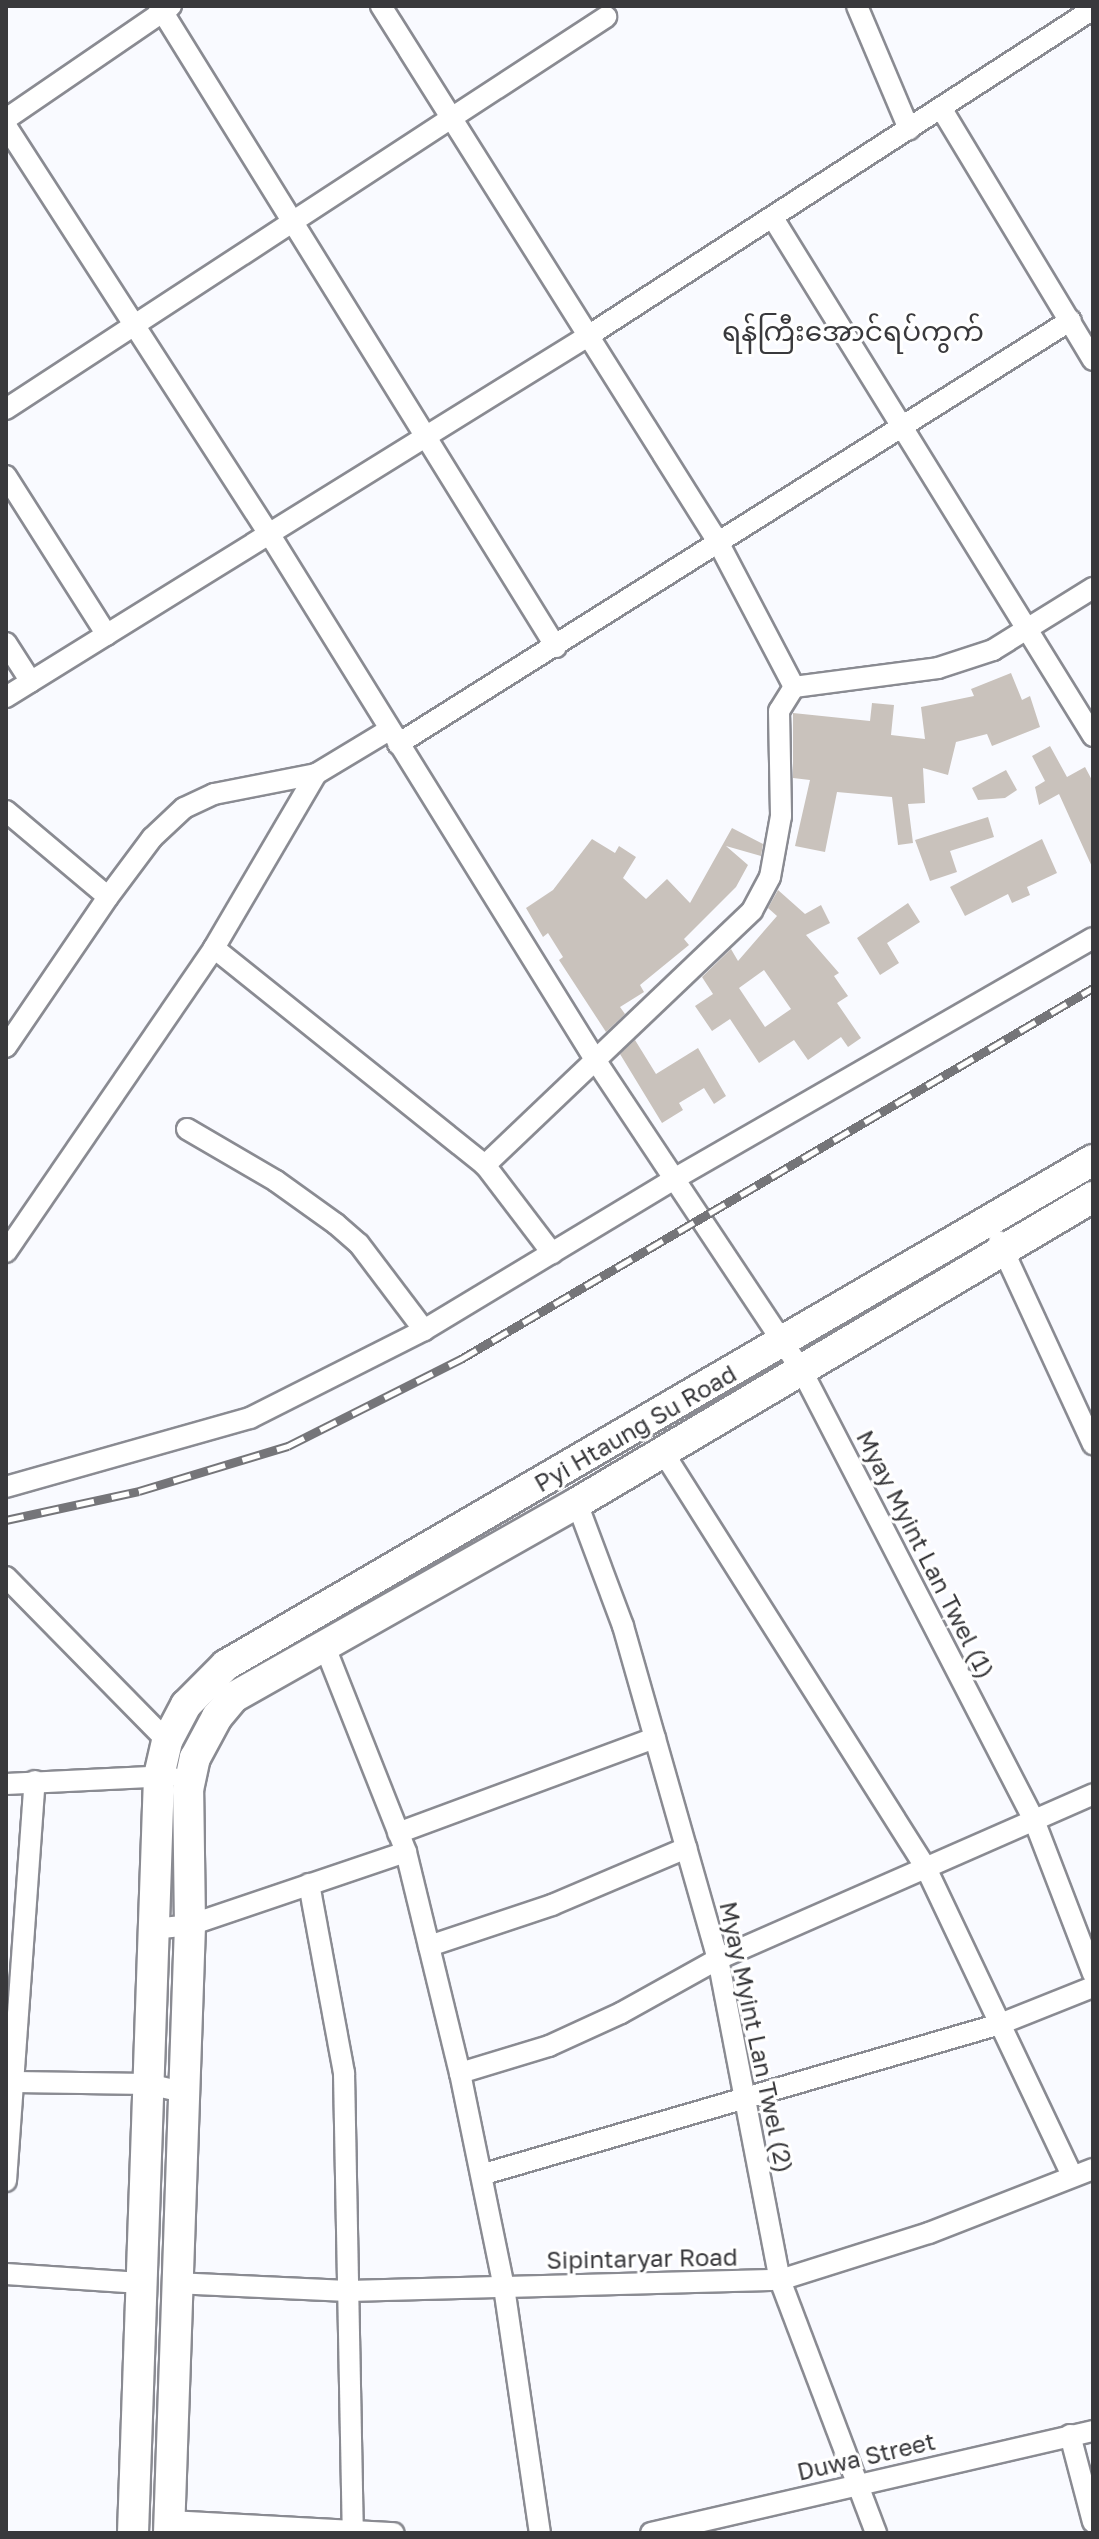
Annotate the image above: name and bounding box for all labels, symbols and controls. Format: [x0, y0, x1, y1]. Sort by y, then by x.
district label: ရန်ကြီးအောင်ရပ်ကွက် [722, 314, 984, 348]
street label: Pyi Htaung Su Road [529, 1358, 741, 1498]
street label: Myay Myint Lan Twel (1) [851, 1425, 1001, 1683]
street label: Myay Myint Lan Twel (2) [714, 1899, 800, 2175]
street label: Sipintaryar Road [546, 2242, 738, 2274]
street label: Duwa Street [794, 2426, 938, 2486]

